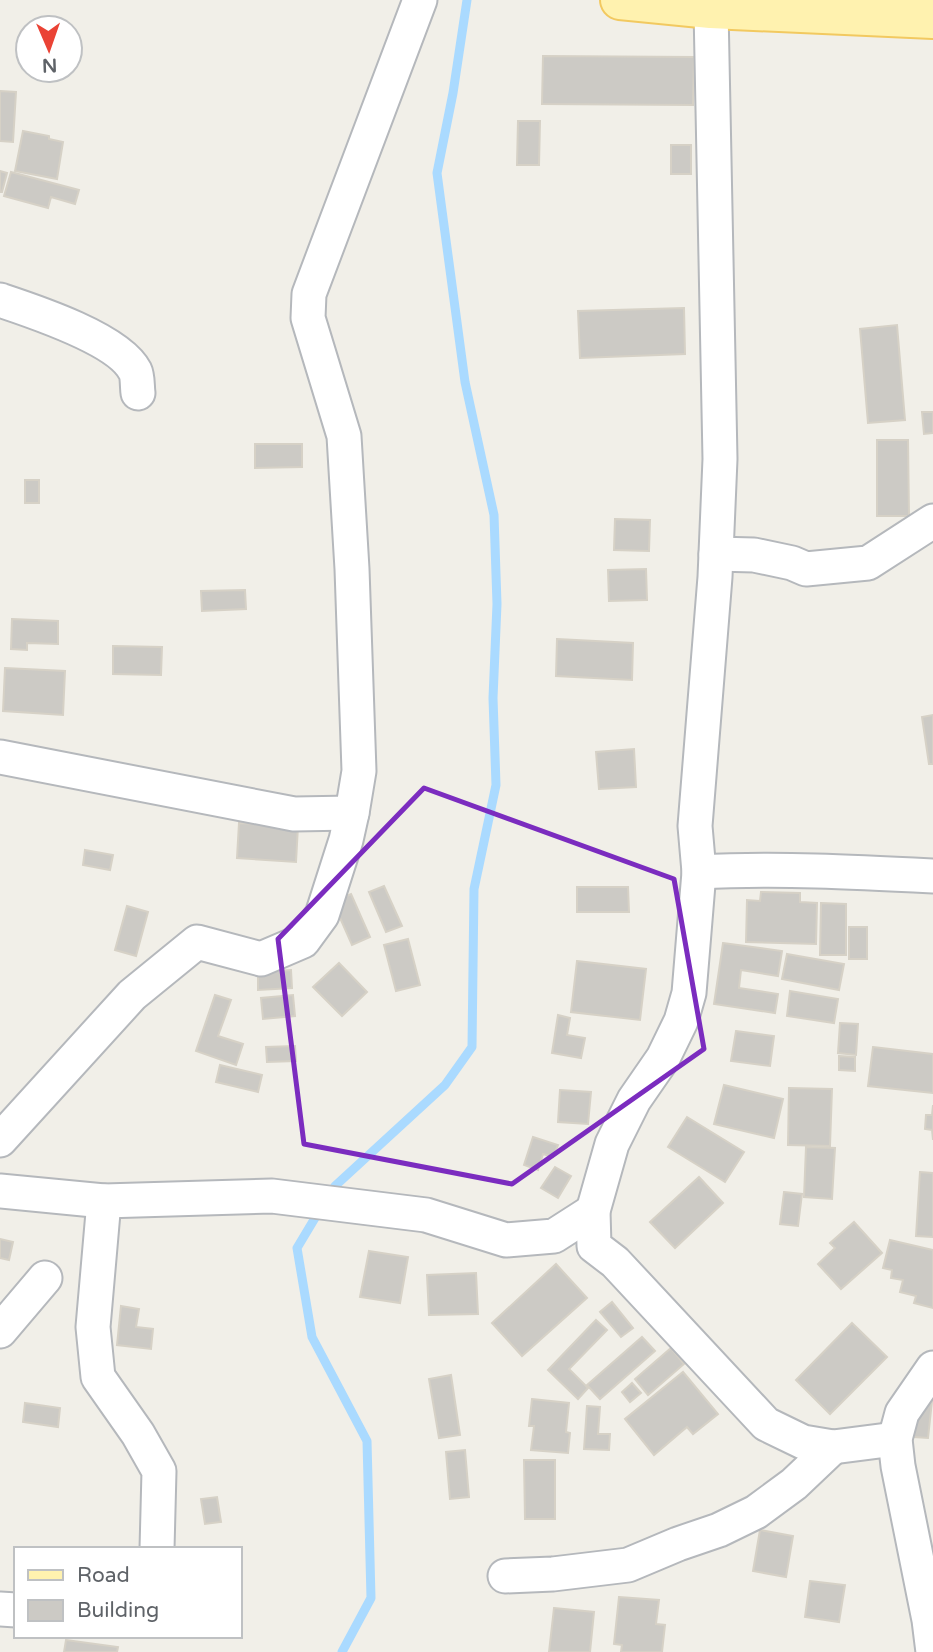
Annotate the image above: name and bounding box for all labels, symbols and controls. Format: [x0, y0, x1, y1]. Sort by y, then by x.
north arrow [14, 14, 84, 84]
text: N [42, 54, 58, 76]
legend [14, 1547, 242, 1638]
text: Road [77, 1563, 130, 1588]
text: Building [77, 1598, 159, 1623]

